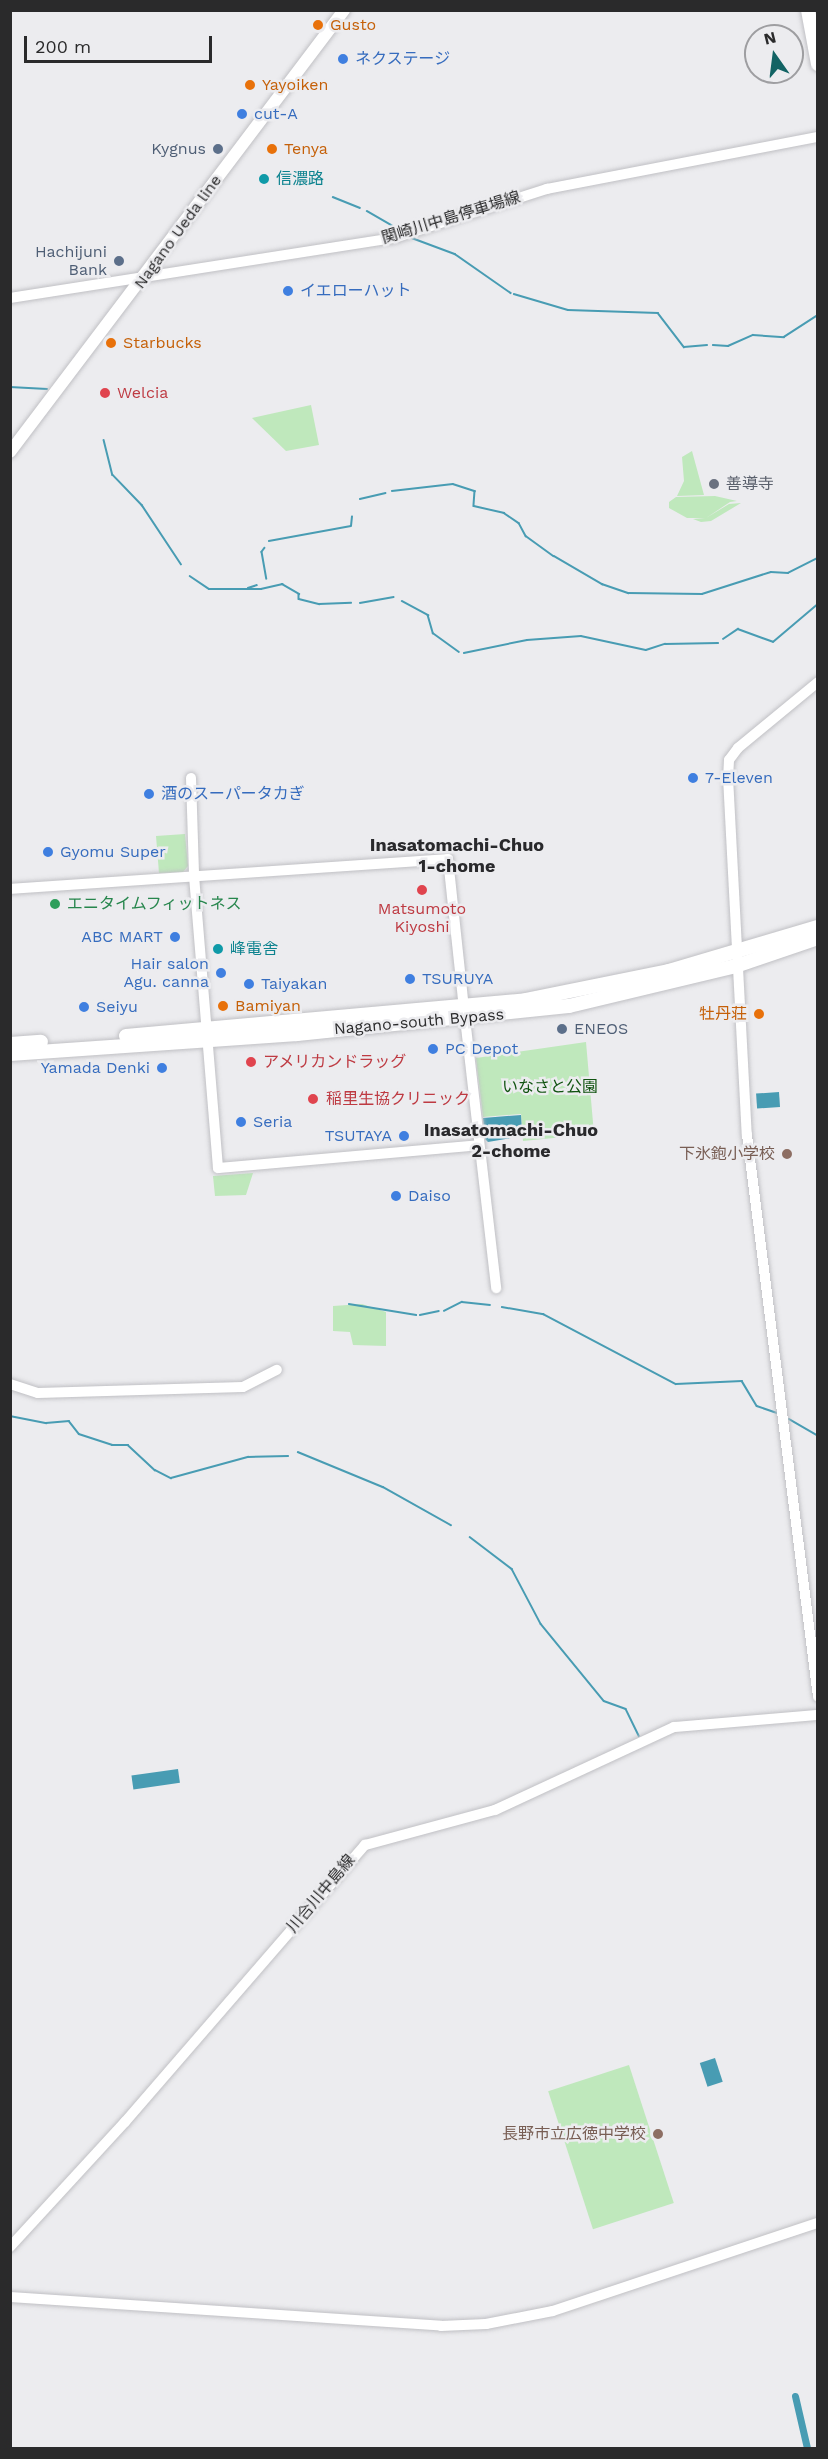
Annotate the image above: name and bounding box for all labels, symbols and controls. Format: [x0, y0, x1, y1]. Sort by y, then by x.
place label: Gusto [330, 15, 376, 35]
marker: Gusto [311, 18, 325, 32]
scale bar [27, 24, 214, 62]
north arrow [744, 24, 804, 84]
text: N [762, 27, 778, 49]
text: 200 m [35, 36, 91, 57]
place label: ネクステージ [355, 49, 451, 69]
marker: ネクステージ [336, 52, 350, 66]
place label: Yayoiken [262, 75, 328, 95]
marker: Yayoiken [243, 78, 257, 92]
place label: cut-A [254, 104, 298, 124]
marker: cut-A [235, 107, 249, 121]
place label: Kygnus [151, 139, 206, 159]
place label: Tenya [284, 139, 328, 159]
marker: Kygnus [211, 142, 225, 156]
marker: Tenya [265, 142, 279, 156]
place label: 信濃路 [276, 169, 324, 189]
street label: Nagano Ueda line [130, 171, 226, 293]
marker: 信濃路 [257, 172, 271, 186]
street label: 関崎川中島停車場線 [379, 188, 523, 248]
place label: Hachijuni Bank [35, 242, 107, 280]
marker: Hachijuni Bank [112, 254, 126, 268]
place label: イエローハット [300, 281, 412, 301]
marker: イエローハット [281, 284, 295, 298]
place label: Starbucks [123, 333, 202, 353]
marker: Starbucks [104, 336, 118, 350]
place label: Welcia [117, 383, 168, 403]
marker: Welcia [98, 386, 112, 400]
place label: 善導寺 [726, 474, 774, 494]
marker: 善導寺 [707, 477, 721, 491]
place label: 7-Eleven [705, 768, 773, 788]
marker: 7-Eleven [686, 771, 700, 785]
place label: 酒のスーパータカぎ [161, 784, 305, 804]
marker: 酒のスーパータカぎ [142, 787, 156, 801]
district label: Inasatomachi-Chuo 1-chome [370, 835, 544, 878]
place label: Gyomu Super [60, 842, 166, 862]
marker: Gyomu Super [41, 845, 55, 859]
marker: Matsumoto Kiyoshi [415, 883, 429, 897]
place label: エニタイムフィットネス [67, 894, 243, 914]
marker: エニタイムフィットネス [48, 897, 62, 911]
place label: Matsumoto Kiyoshi [378, 899, 466, 937]
place label: ABC MART [81, 927, 163, 947]
marker: ABC MART [168, 930, 182, 944]
place label: 峰電舎 [230, 939, 278, 959]
marker: 峰電舎 [211, 942, 225, 956]
place label: Hair salon Agu. canna [123, 954, 209, 992]
marker: Hair salon Agu. canna [214, 966, 228, 980]
place label: TSURUYA [422, 969, 493, 989]
marker: TSURUYA [403, 972, 417, 986]
place label: Taiyakan [261, 974, 327, 994]
marker: Taiyakan [242, 977, 256, 991]
place label: Bamiyan [235, 996, 301, 1016]
place label: Seiyu [96, 997, 138, 1017]
marker: Bamiyan [216, 999, 230, 1013]
marker: Seiyu [77, 1000, 91, 1014]
place label: 牡丹荘 [699, 1004, 747, 1024]
street label: Nagano-south Bypass [333, 1005, 505, 1039]
marker: 牡丹荘 [752, 1007, 766, 1021]
place label: ENEOS [574, 1019, 628, 1039]
marker: ENEOS [555, 1022, 569, 1036]
place label: PC Depot [445, 1039, 518, 1059]
marker: PC Depot [426, 1042, 440, 1056]
place label: アメリカンドラッグ [263, 1052, 407, 1072]
marker: アメリカンドラッグ [244, 1055, 258, 1069]
place label: Yamada Denki [40, 1058, 150, 1078]
marker: Yamada Denki [155, 1061, 169, 1075]
park label: いなさと公園 [502, 1077, 598, 1097]
place label: 稲里生協クリニック [326, 1089, 470, 1109]
marker: 稲里生協クリニック [304, 1090, 322, 1108]
place label: Seria [253, 1112, 292, 1132]
marker: Seria [234, 1115, 248, 1129]
district label: Inasatomachi-Chuo 2-chome [424, 1120, 598, 1162]
place label: TSUTAYA [325, 1126, 392, 1146]
marker: TSUTAYA [397, 1129, 411, 1143]
place label: 下氷鉋小学校 [679, 1144, 775, 1164]
marker: 下氷鉋小学校 [780, 1147, 794, 1161]
place label: Daiso [408, 1186, 451, 1206]
marker: Daiso [389, 1189, 403, 1203]
street label: 川合川中島線 [283, 1851, 359, 1937]
place label: 長野市立広徳中学校 [502, 2124, 646, 2144]
marker: 長野市立広徳中学校 [651, 2127, 665, 2141]

